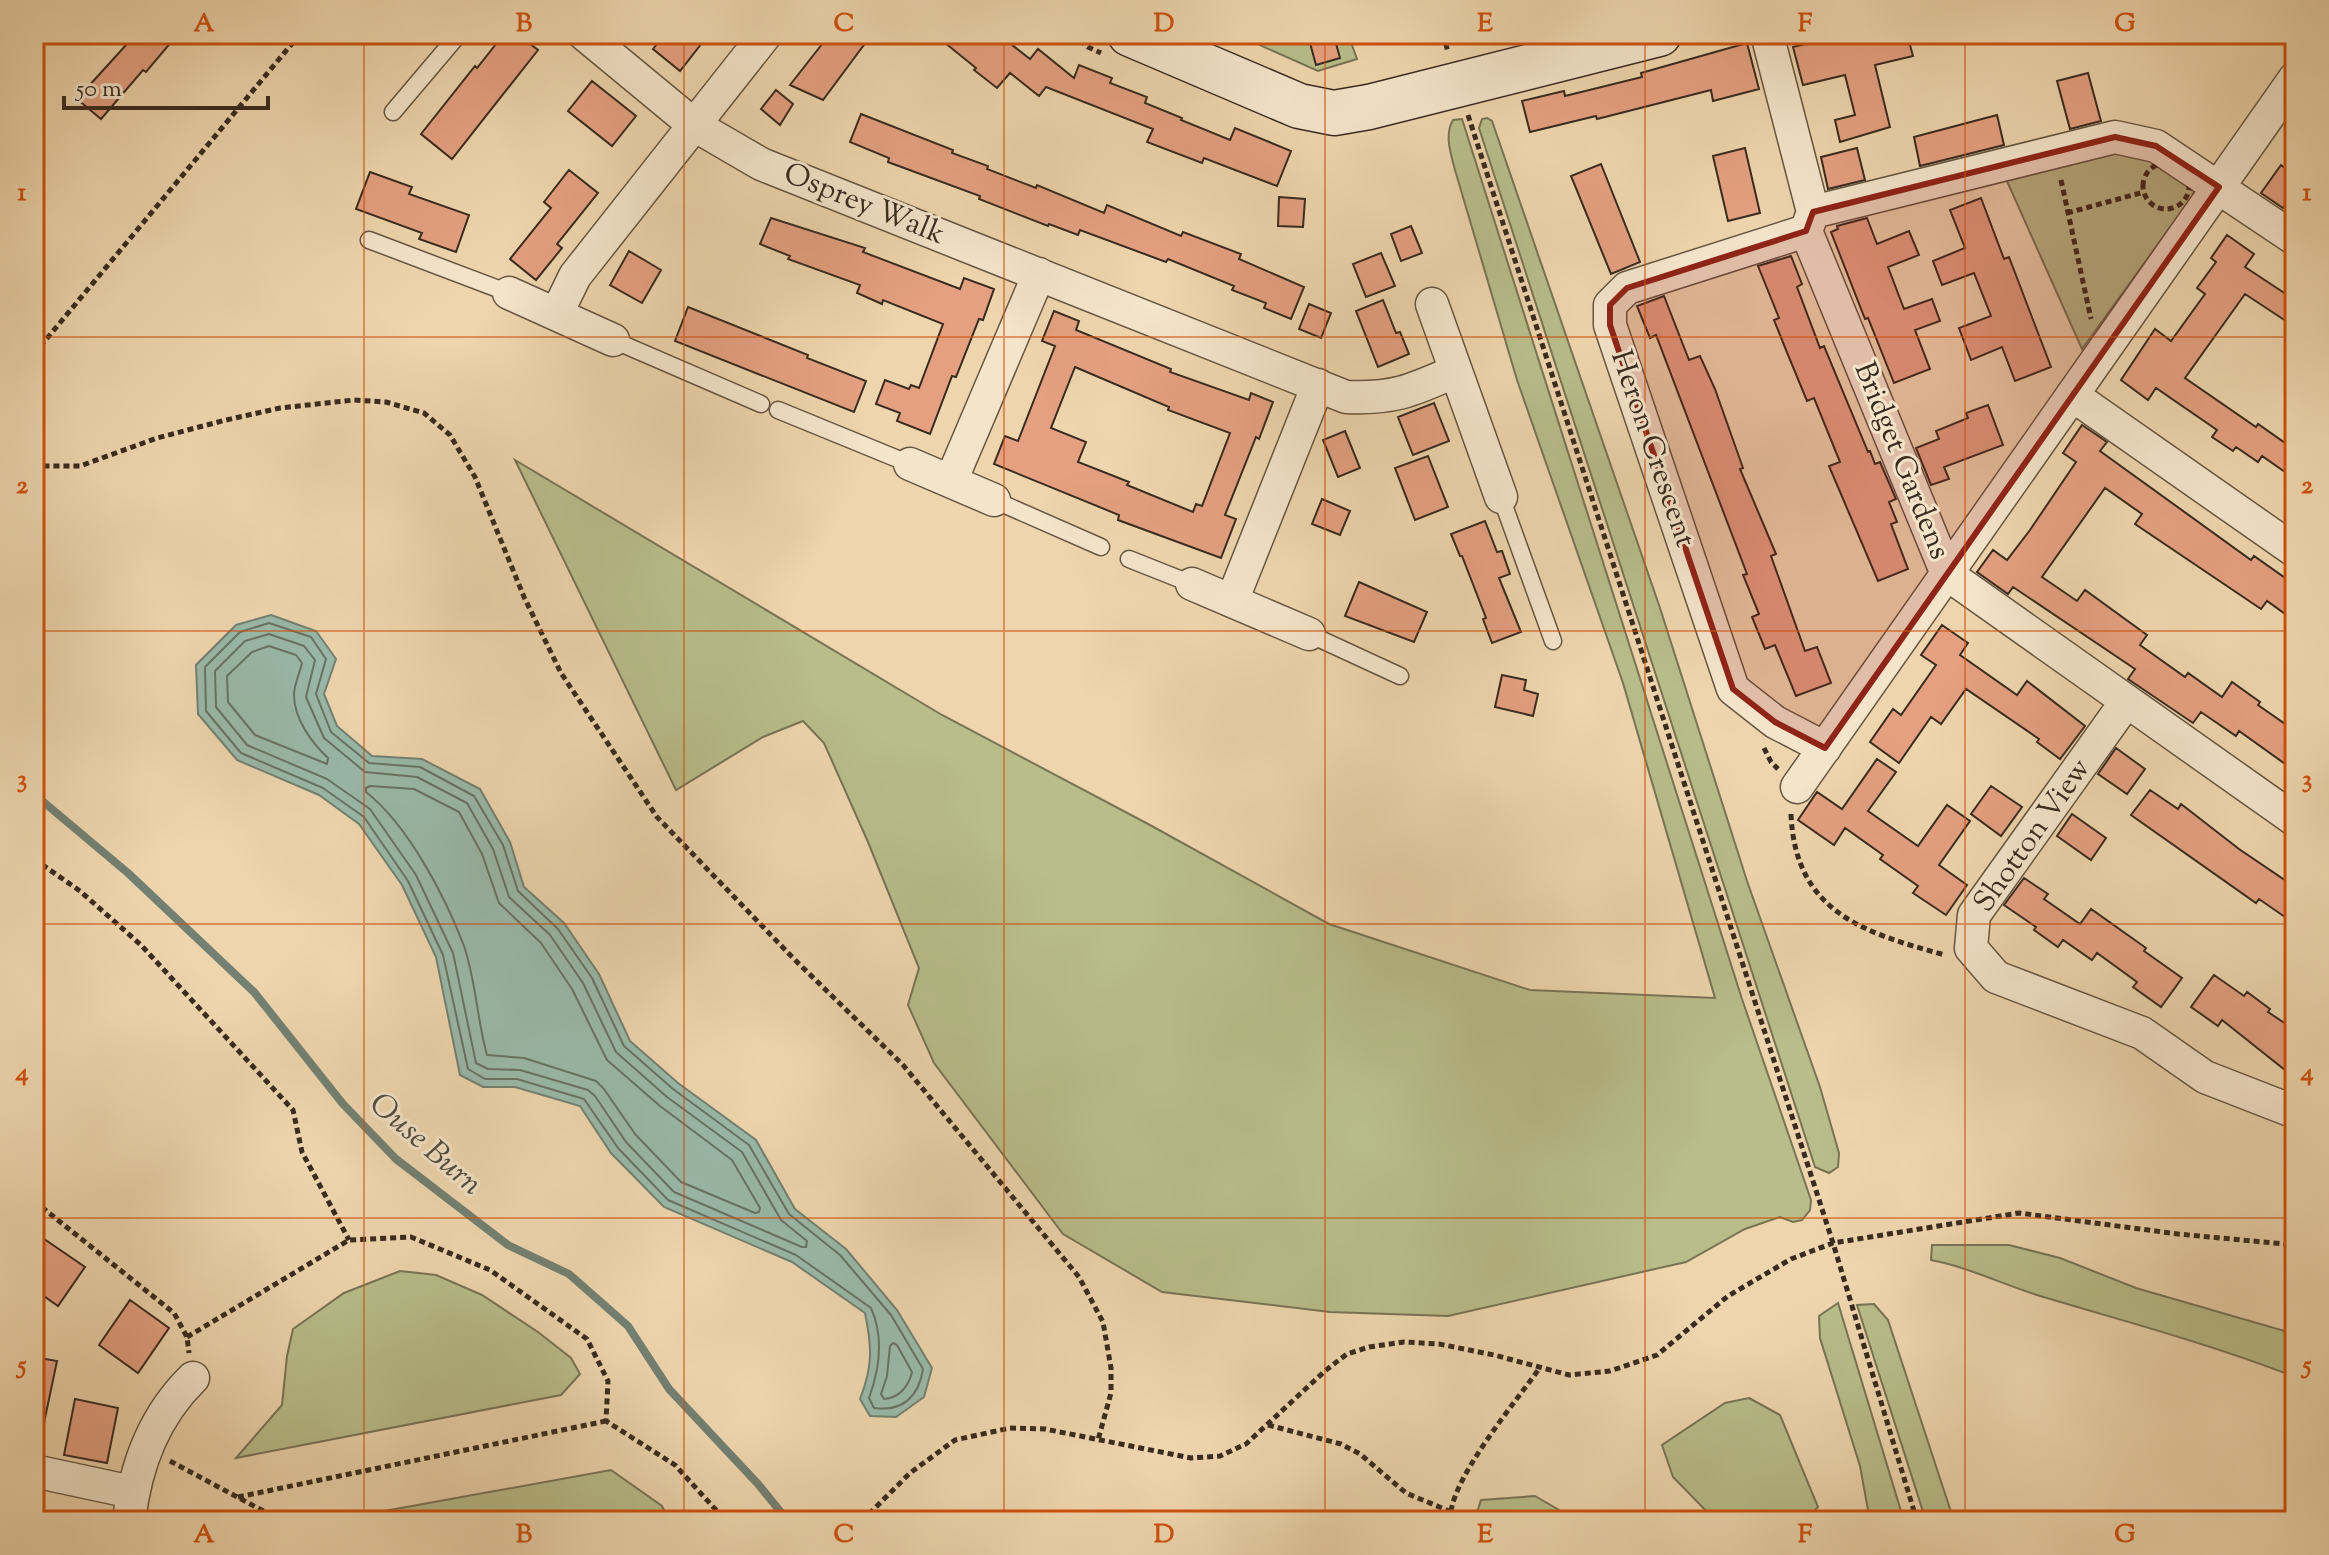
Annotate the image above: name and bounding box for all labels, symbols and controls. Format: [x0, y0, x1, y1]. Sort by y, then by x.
text: A [193, 6, 215, 43]
text: B [516, 6, 533, 43]
text: C [834, 6, 854, 43]
text: D [1154, 6, 1174, 43]
text: E [1477, 6, 1493, 43]
text: F [1798, 6, 1813, 43]
text: G [2114, 6, 2136, 43]
scale bar [64, 60, 268, 110]
text: 50 m [74, 73, 122, 107]
street label: Osprey Walk [777, 153, 951, 257]
text: 1 [18, 175, 27, 212]
text: 1 [2303, 175, 2312, 212]
street label: Heron Crescent [1598, 345, 1706, 553]
street label: Bridget Gardens [1842, 356, 1960, 566]
text: 2 [16, 468, 29, 505]
text: 2 [2301, 468, 2314, 505]
street label: Shotton View [1964, 750, 2102, 922]
text: 3 [17, 762, 27, 799]
text: 3 [2302, 762, 2312, 799]
text: 4 [14, 1055, 29, 1092]
text: 4 [2299, 1055, 2314, 1092]
water label: Ouse Burn [358, 1083, 492, 1207]
text: 5 [16, 1348, 27, 1385]
text: 5 [2301, 1348, 2312, 1385]
text: A [193, 1517, 215, 1554]
text: B [516, 1517, 533, 1554]
text: C [834, 1517, 854, 1554]
text: D [1154, 1517, 1174, 1554]
text: E [1477, 1517, 1493, 1554]
text: F [1798, 1517, 1813, 1554]
text: G [2114, 1517, 2136, 1554]

